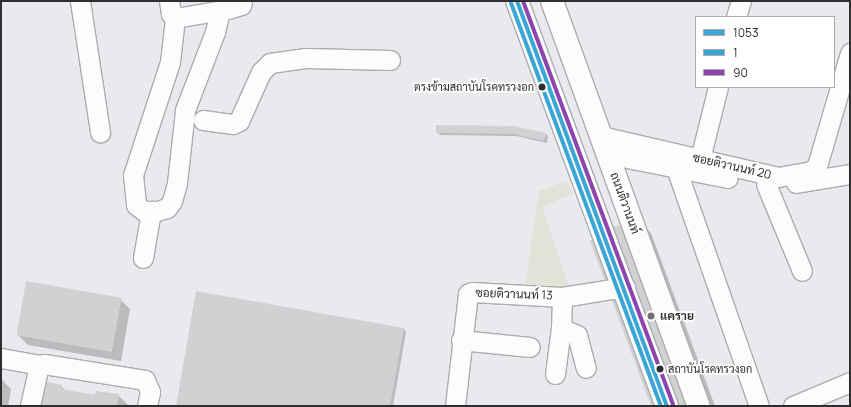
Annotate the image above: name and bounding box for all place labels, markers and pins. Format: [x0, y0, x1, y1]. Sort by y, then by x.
place label: ตรงข้ามสถาบันโรคทรวงอก [414, 80, 534, 94]
marker: ตรงข้ามสถาบันโรคทรวงอก [537, 82, 547, 92]
place label: แคราย [660, 309, 694, 323]
marker: แคราย [645, 310, 657, 322]
place label: สถาบันโรคทรวงอก [668, 362, 752, 376]
marker: สถาบันโรคทรวงอก [655, 364, 665, 374]

